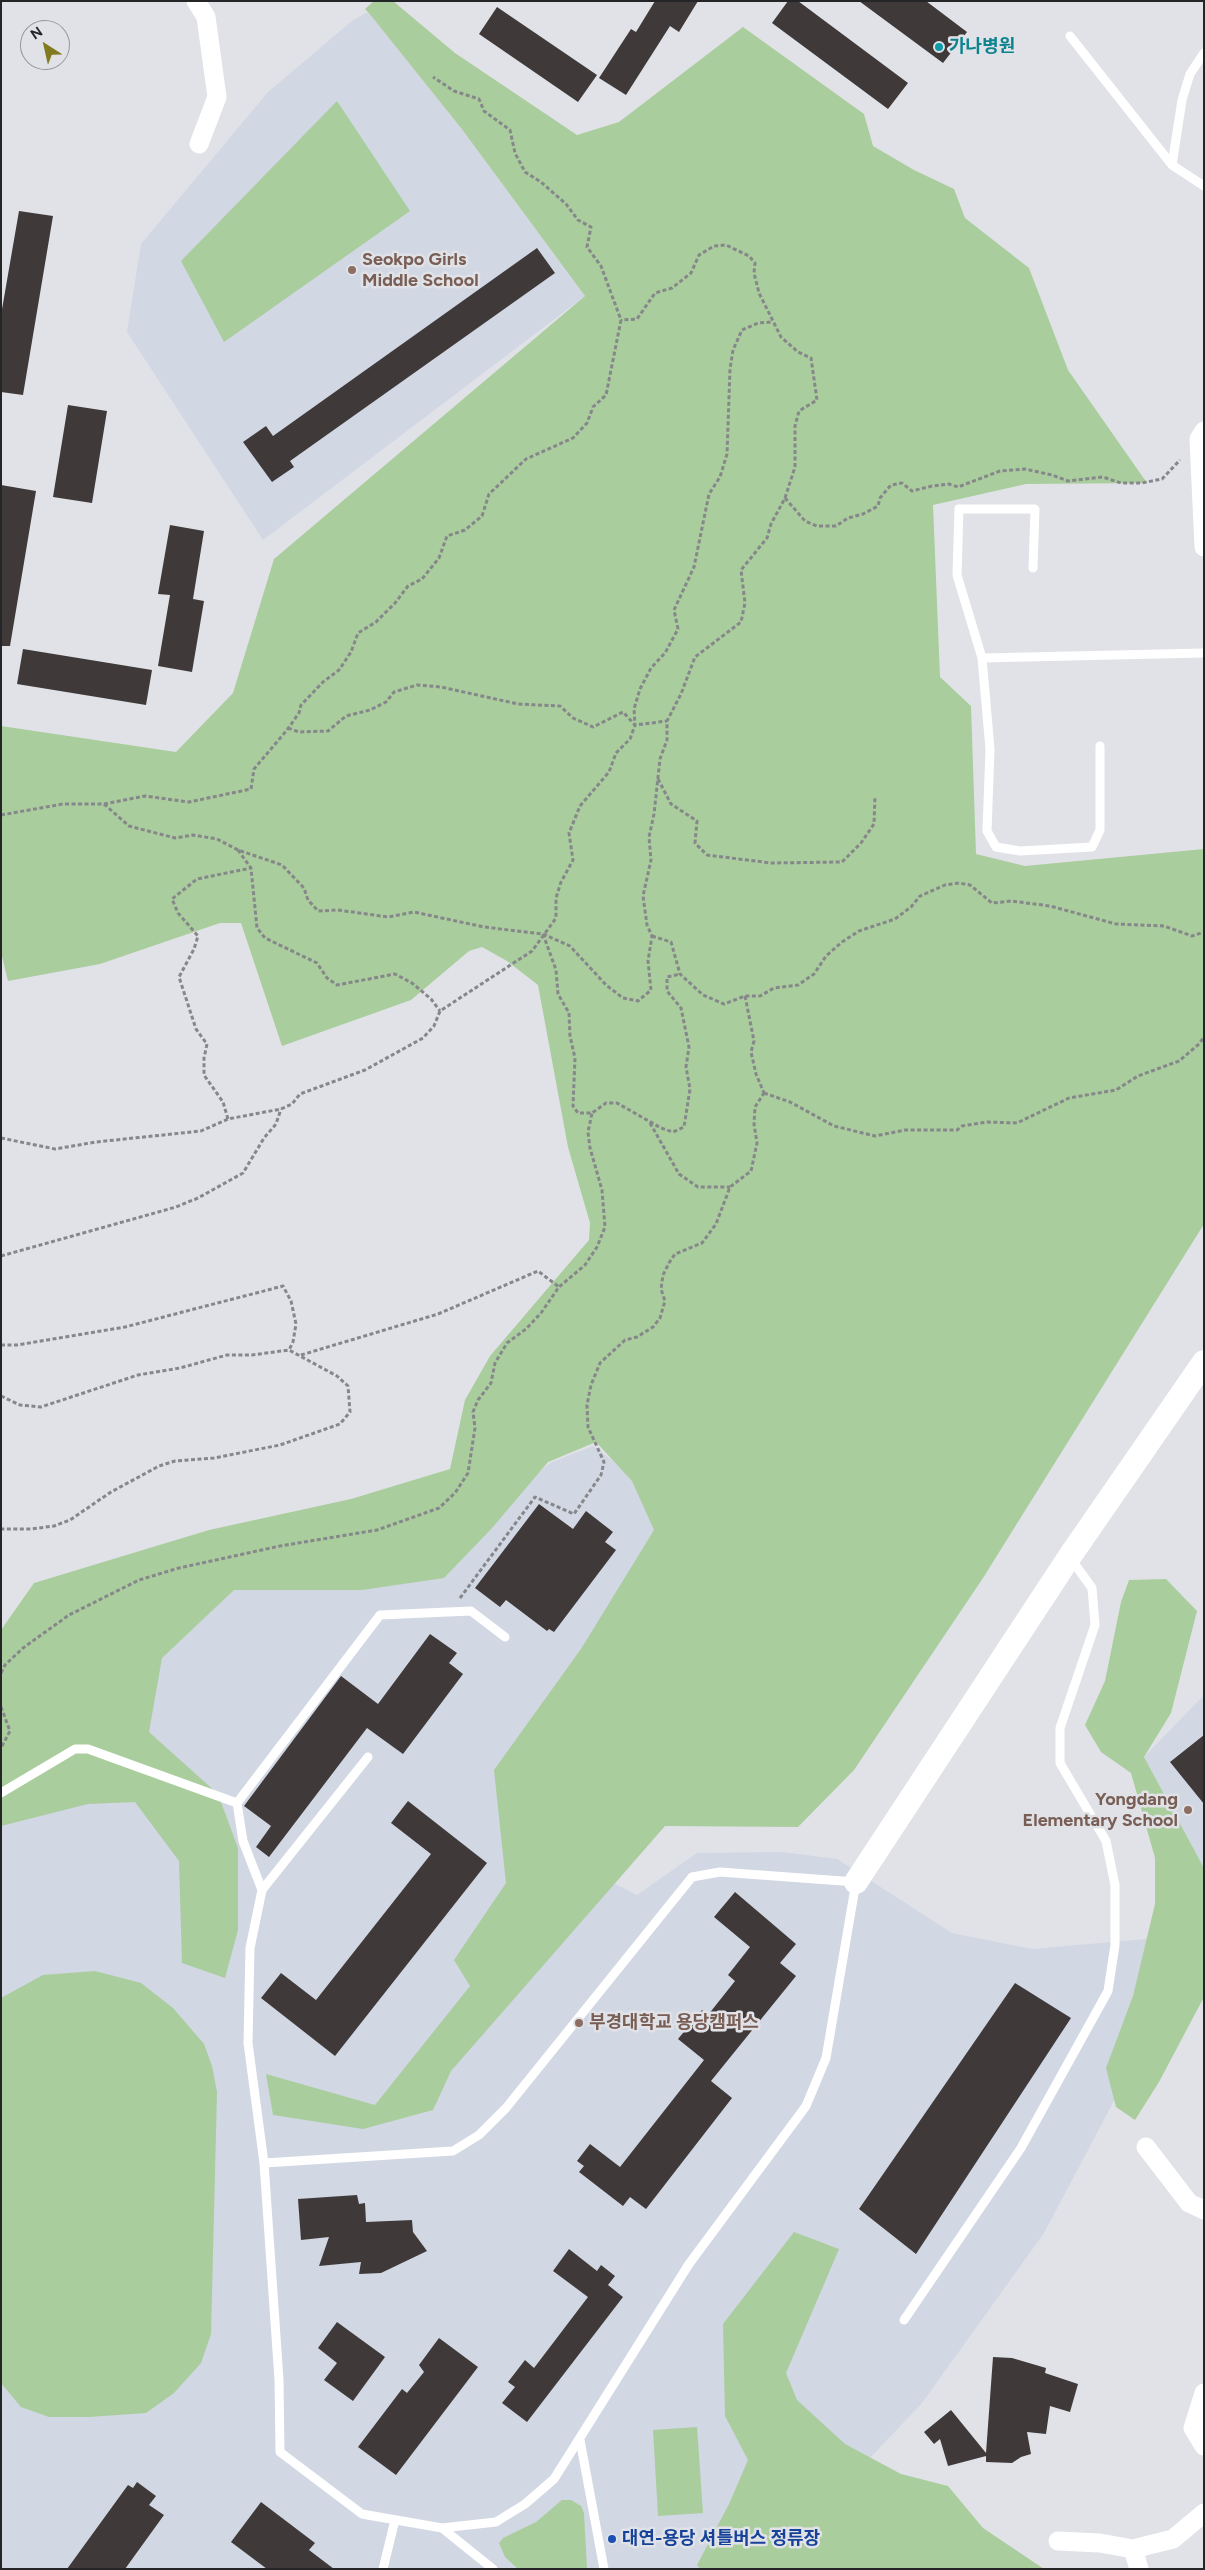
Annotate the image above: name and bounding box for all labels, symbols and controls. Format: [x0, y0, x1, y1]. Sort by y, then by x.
north arrow [20, 20, 70, 70]
text: N [27, 23, 46, 43]
place label: 가나병원 [949, 36, 1015, 58]
marker: 가나병원 [933, 41, 945, 53]
place label: Seokpo Girls Middle School [362, 249, 479, 292]
marker: Seokpo Girls Middle School [346, 264, 358, 276]
place label: Yongdang Elementary School [1023, 1789, 1178, 1832]
marker: Yongdang Elementary School [1182, 1804, 1194, 1816]
place label: 부경대학교 용당캠퍼스 [589, 2012, 759, 2034]
marker: 부경대학교 용당캠퍼스 [573, 2017, 585, 2029]
place label: 대연-용당 셔틀버스 정류장 [622, 2528, 820, 2550]
marker: 대연-용당 셔틀버스 정류장 [606, 2533, 618, 2545]

